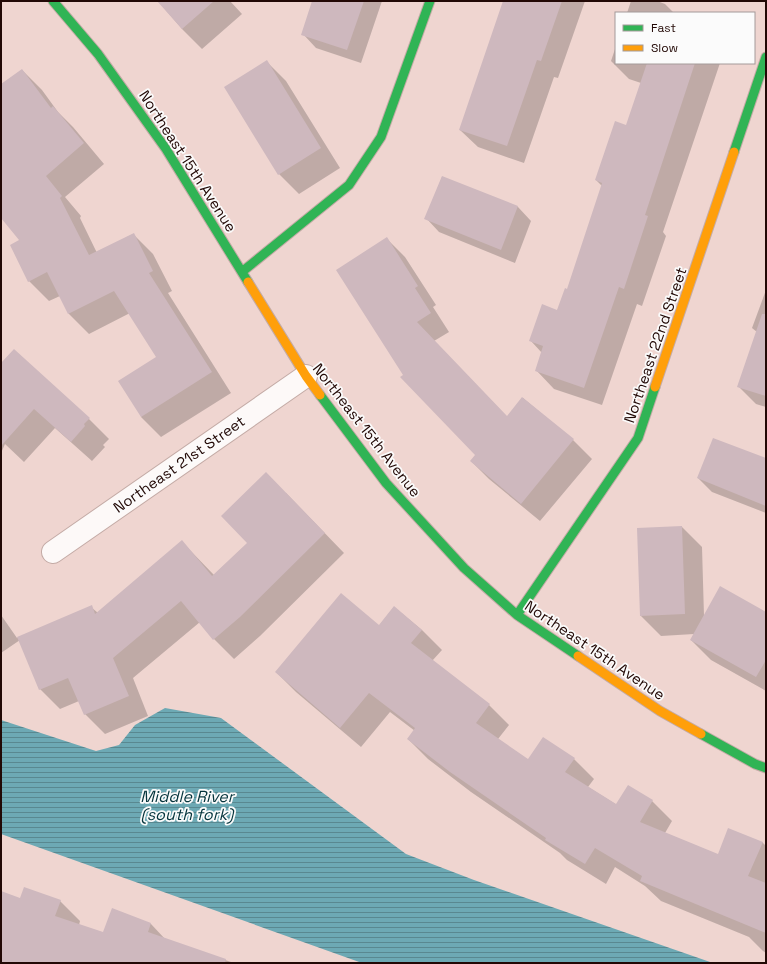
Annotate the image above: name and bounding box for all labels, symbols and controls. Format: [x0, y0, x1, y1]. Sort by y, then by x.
legend [615, 12, 755, 64]
text: Fast [651, 20, 676, 36]
text: Slow [651, 40, 678, 56]
street label: Northeast 15th Avenue [135, 87, 241, 235]
street label: Northeast 22nd Street [619, 264, 691, 425]
street label: Northeast 15th Avenue [309, 359, 425, 501]
street label: Northeast 21st Street [109, 411, 249, 517]
street label: Northeast 15th Avenue [521, 596, 669, 704]
water label: Middle River (south fork) [140, 786, 236, 825]

